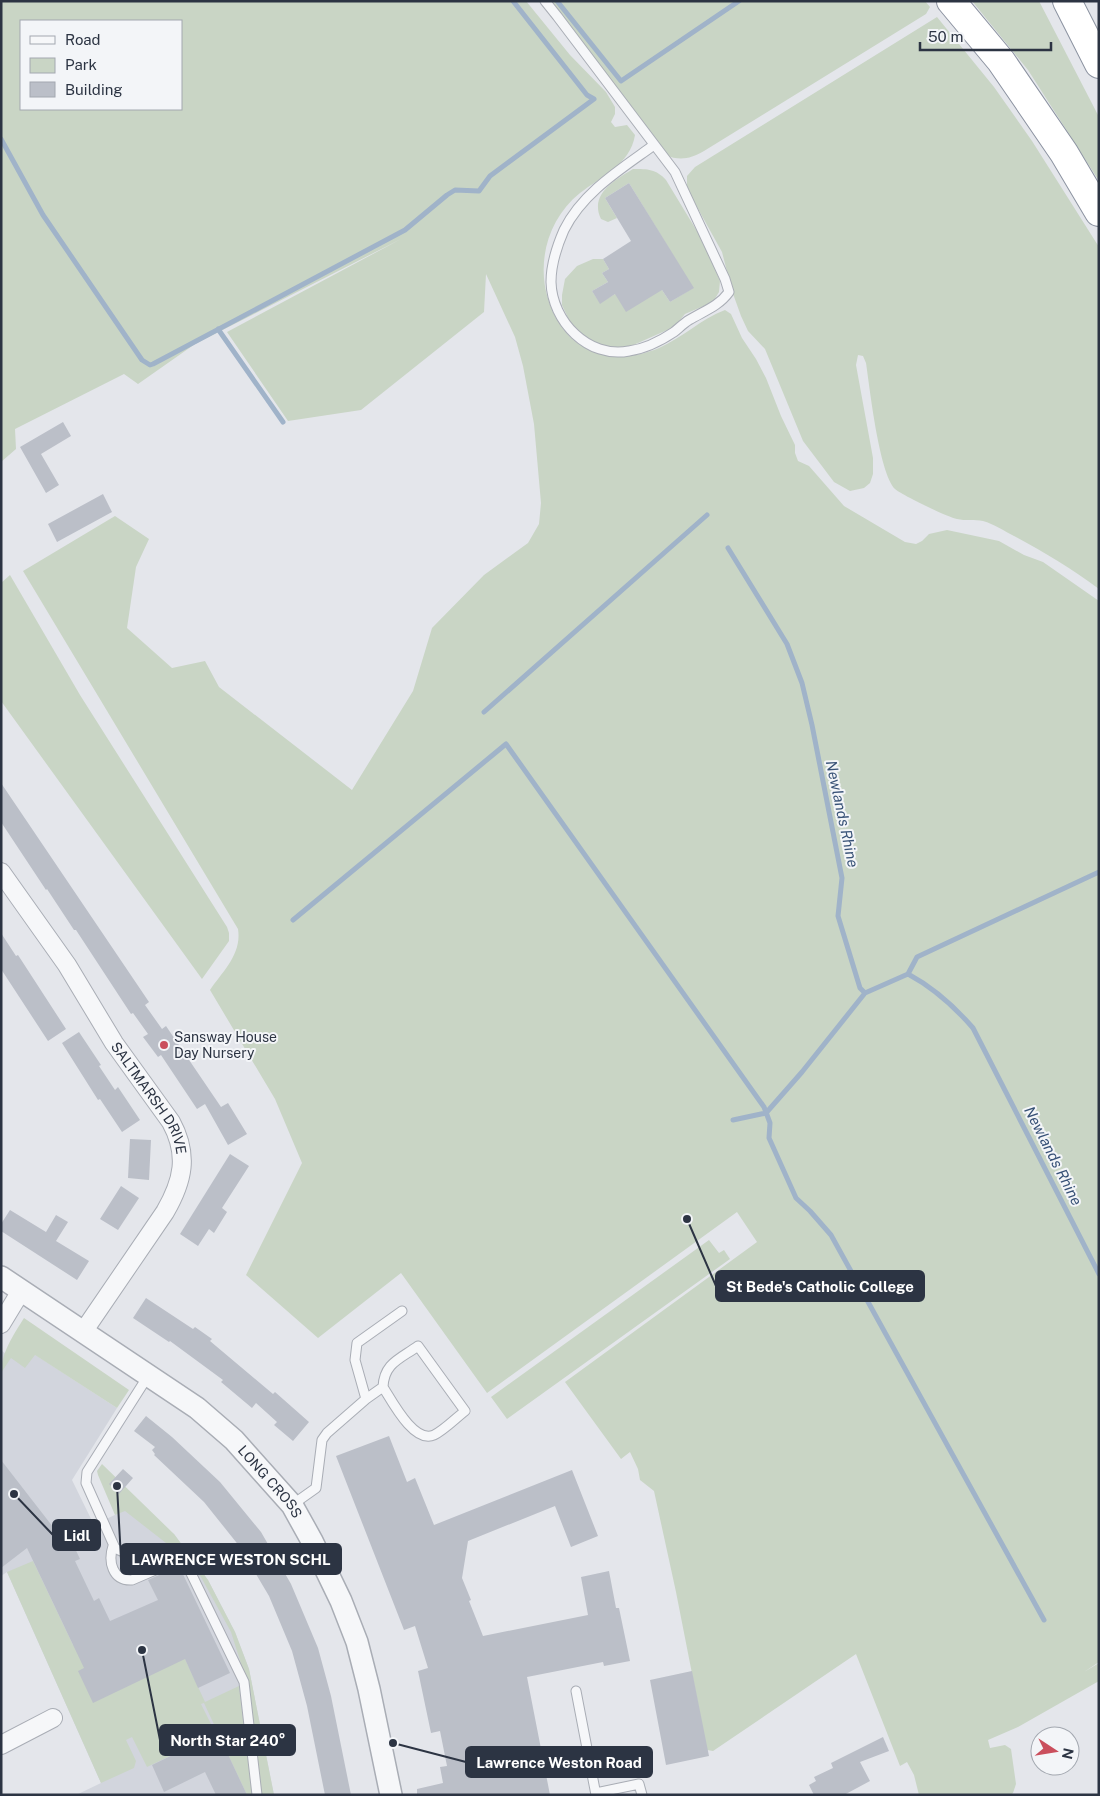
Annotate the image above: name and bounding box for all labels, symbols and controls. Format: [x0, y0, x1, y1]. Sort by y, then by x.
legend [20, 20, 182, 110]
scale bar [920, 20, 1051, 52]
text: 50 m [928, 28, 963, 45]
text: Road [65, 31, 101, 48]
text: Park [65, 56, 97, 73]
text: Building [65, 81, 123, 98]
water label: Newlands Rhine [823, 759, 862, 869]
place label: Sansway House Day Nursery [174, 1029, 277, 1061]
street label: SALTMARSH DRIVE [108, 1039, 190, 1155]
marker: Sansway House Day Nursery [158, 1039, 170, 1051]
water label: Newlands Rhine [1021, 1103, 1086, 1208]
callout: St Bede's Catholic College [716, 1271, 924, 1301]
text: St Bede's Catholic College [726, 1278, 914, 1295]
street label: LONG CROSS [235, 1442, 306, 1521]
callout: Lidl [53, 1520, 100, 1550]
text: Lidl [64, 1527, 90, 1544]
callout: LAWRENCE WESTON SCHL [121, 1544, 341, 1574]
text: LAWRENCE WESTON SCHL [131, 1551, 331, 1568]
callout: North Star 240° [160, 1725, 295, 1755]
north arrow [1030, 1726, 1080, 1776]
text: North Star 240° [170, 1732, 286, 1749]
callout: Lawrence Weston Road [466, 1747, 652, 1777]
text: N [1059, 1747, 1077, 1761]
text: Lawrence Weston Road [476, 1754, 642, 1771]

